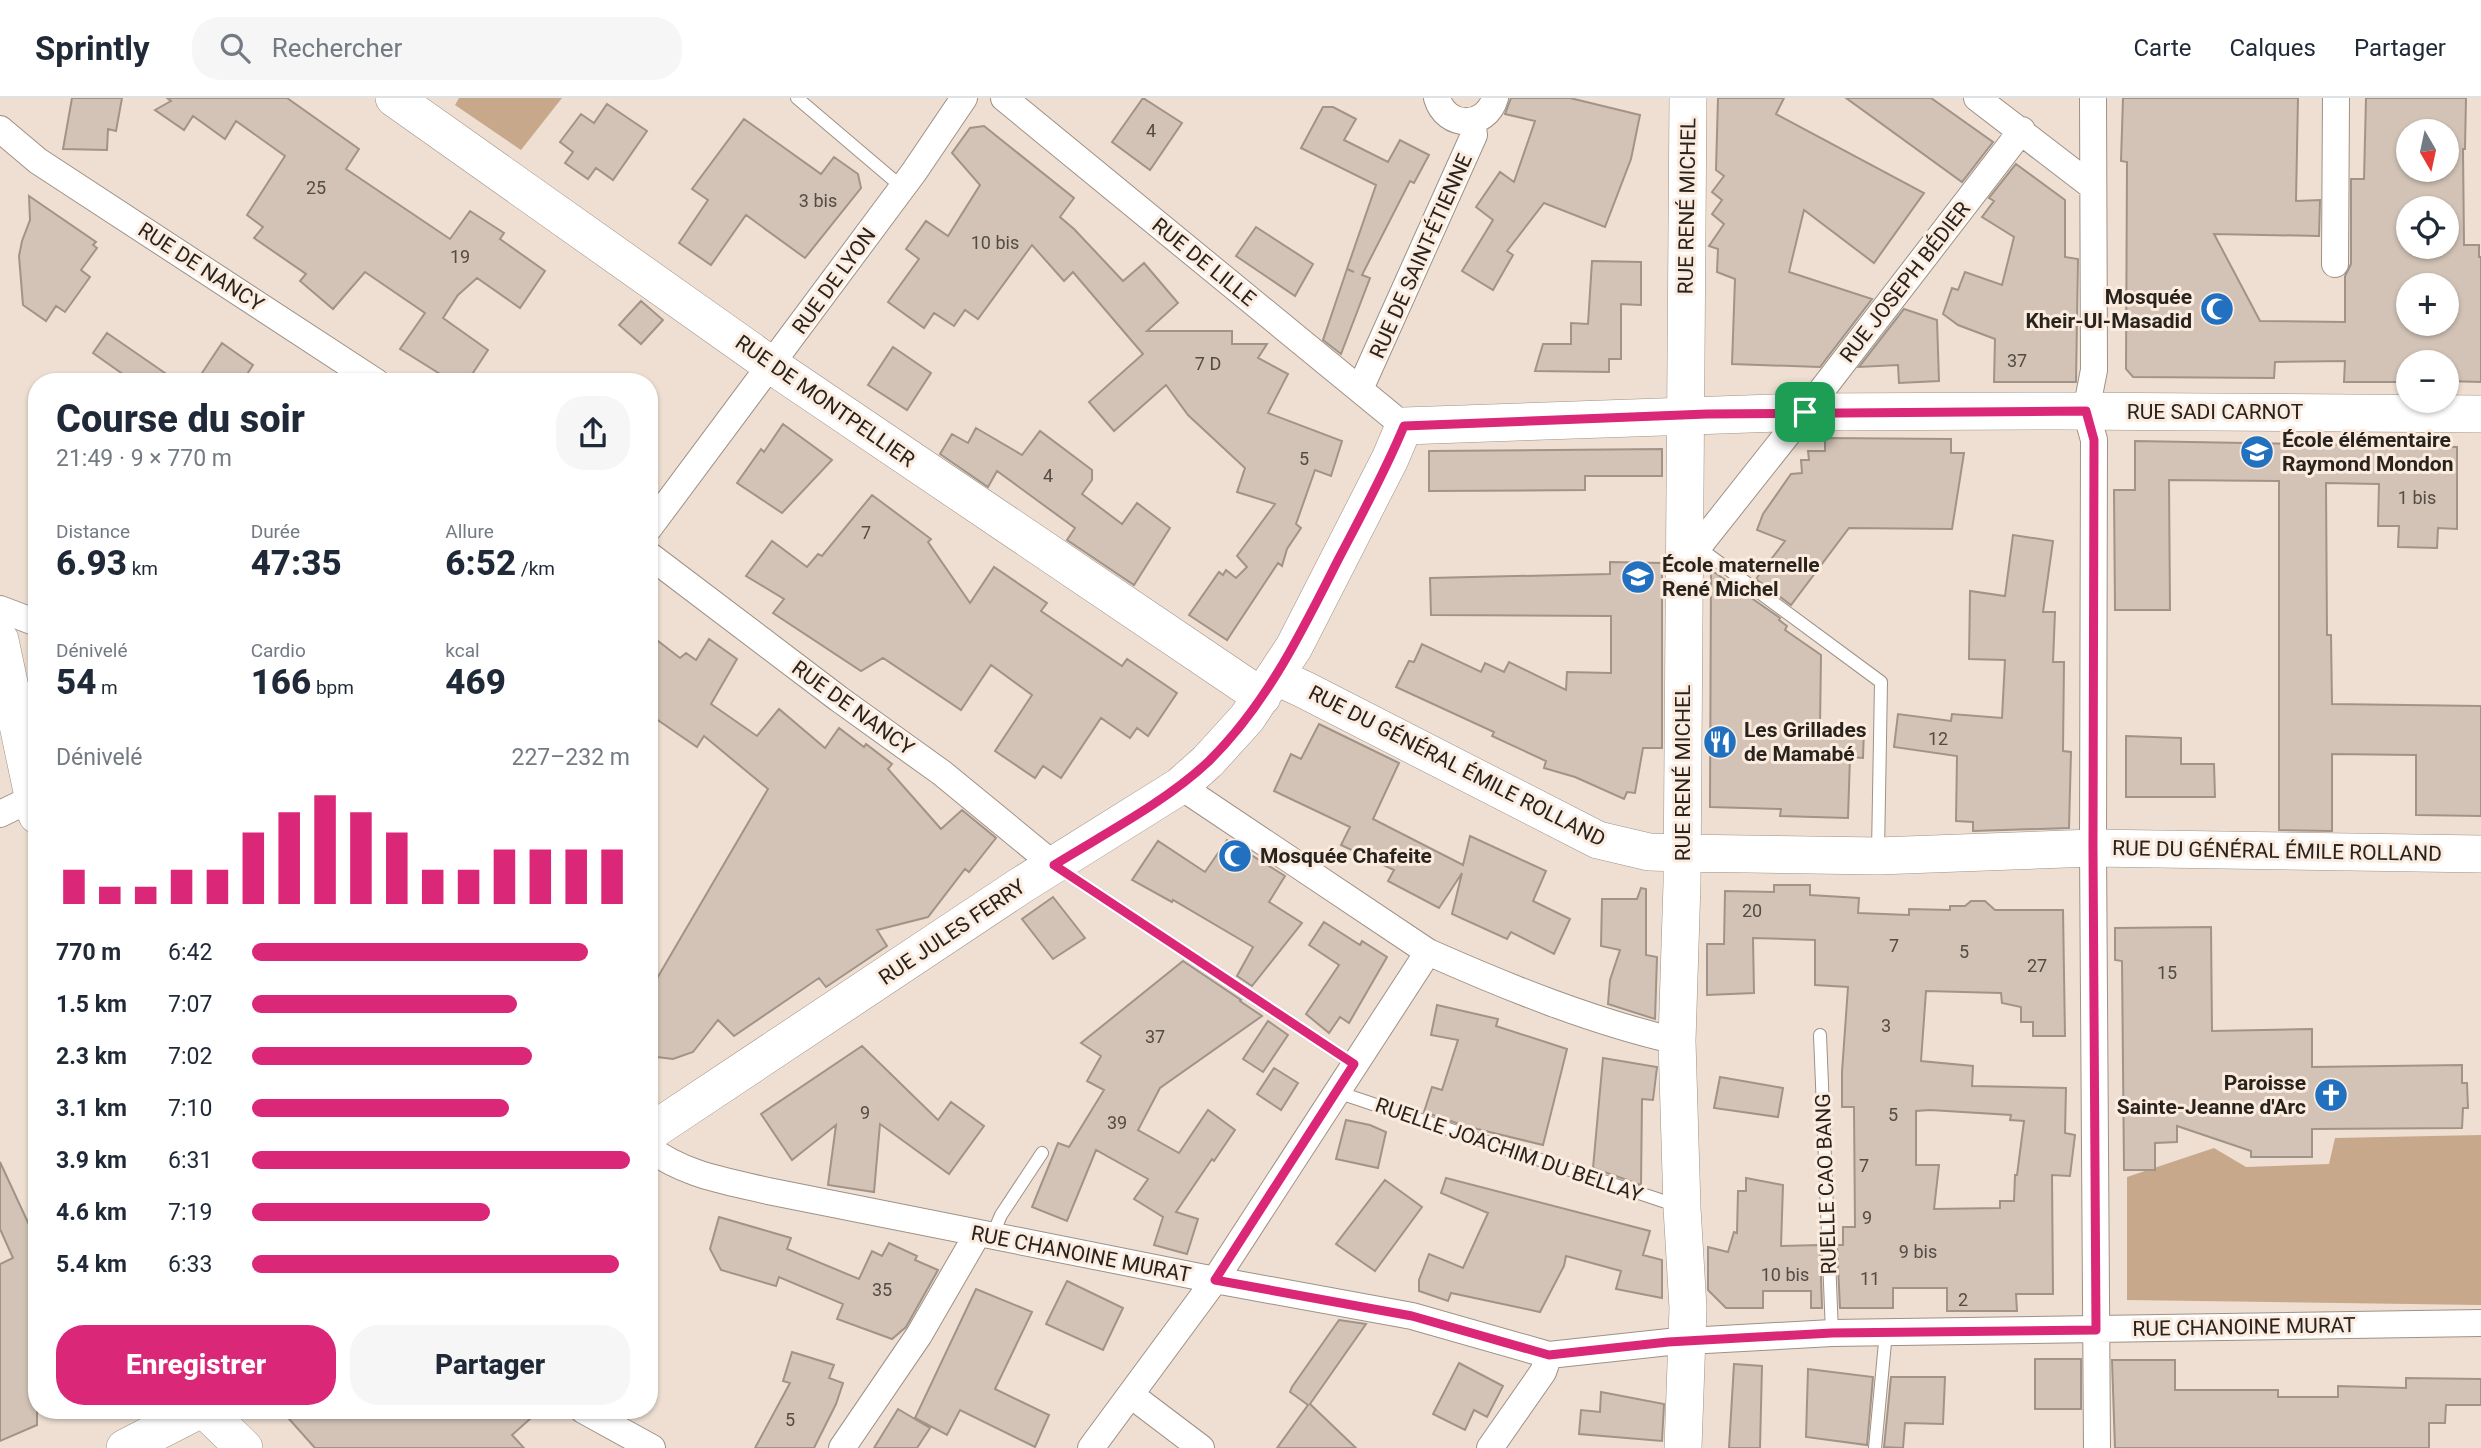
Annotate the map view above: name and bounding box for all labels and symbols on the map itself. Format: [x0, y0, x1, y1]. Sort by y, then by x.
street label: RUE RENÉ MICHEL [1673, 117, 1701, 295]
north arrow [2396, 119, 2459, 182]
house number: 4 [1146, 120, 1156, 141]
street label: RUE DE SAINT-ÉTIENNE [1365, 150, 1477, 362]
house number: 25 [306, 177, 326, 198]
house number: 3 bis [799, 190, 837, 211]
street label: RUE JOSEPH BÉDIER [1835, 197, 1975, 367]
street label: RUE DE LILLE [1147, 213, 1261, 311]
street label: RUE DE NANCY [134, 218, 269, 317]
street label: RUE DE LYON [787, 223, 881, 339]
house number: 10 bis [971, 232, 1019, 253]
house number: 19 [450, 246, 470, 267]
place label: Mosquée Kheir-Ul-Masadid [2025, 285, 2192, 333]
mosque icon: Mosquée Kheir-Ul-Masadid [2198, 290, 2236, 328]
street label: RUE DE MONTPELLIER [731, 330, 919, 472]
house number: 37 [2007, 350, 2027, 371]
house number: 7 D [1195, 353, 1221, 374]
pin [1775, 382, 1835, 442]
street label: RUE SADI CARNOT [2127, 400, 2304, 424]
place label: École élémentaire Raymond Mondon [2282, 428, 2453, 476]
school or university icon: École élémentaire Raymond Mondon [2238, 433, 2276, 471]
house number: 5 [1299, 448, 1309, 469]
house number: 4 [1043, 465, 1053, 486]
house number: 1 bis [2398, 487, 2436, 508]
house number: 7 [861, 522, 871, 543]
place label: École maternelle René Michel [1662, 553, 1820, 601]
school or university icon: École maternelle René Michel [1619, 558, 1657, 596]
street label: RUE DE NANCY [787, 656, 919, 760]
street label: RUE DU GÉNÉRAL ÉMILE ROLLAND [1305, 680, 1609, 852]
street label: RUE RENÉ MICHEL [1671, 685, 1695, 861]
place label: Les Grillades de Mamabé [1744, 718, 1867, 766]
restaurant icon: Les Grillades de Mamabé [1701, 723, 1739, 761]
house number: 12 [1928, 728, 1948, 749]
street label: RUE DU GÉNÉRAL ÉMILE ROLLAND [2112, 836, 2442, 866]
mosque icon: Mosquée Chafeite [1216, 837, 1254, 875]
place label: Mosquée Chafeite [1260, 844, 1432, 868]
street label: RUE JULES FERRY [874, 874, 1030, 990]
house number: 20 [1742, 900, 1762, 921]
house number: 7 [1889, 935, 1899, 956]
house number: 5 [1959, 941, 1969, 962]
house number: 27 [2027, 955, 2047, 976]
house number: 15 [2157, 962, 2177, 983]
house number: 3 [1881, 1015, 1891, 1036]
house number: 37 [1145, 1026, 1165, 1047]
place label: Paroisse Sainte-Jeanne d'Arc [2117, 1071, 2306, 1119]
church icon: Paroisse Sainte-Jeanne d'Arc [2312, 1076, 2350, 1114]
street label: RUELLE JOACHIM DU BELLAY [1372, 1093, 1646, 1207]
street label: RUELLE CAO BANG [1811, 1093, 1841, 1275]
house number: 9 [860, 1102, 870, 1123]
house number: 5 [1888, 1104, 1898, 1125]
house number: 39 [1107, 1112, 1127, 1133]
house number: 7 [1859, 1155, 1869, 1176]
house number: 9 [1862, 1207, 1872, 1228]
street label: RUE CHANOINE MURAT [969, 1221, 1193, 1287]
house number: 9 bis [1899, 1241, 1937, 1262]
house number: 10 bis [1761, 1264, 1809, 1285]
house number: 11 [1860, 1268, 1880, 1289]
house number: 35 [872, 1279, 892, 1300]
house number: 2 [1958, 1289, 1968, 1310]
street label: RUE CHANOINE MURAT [2132, 1313, 2356, 1341]
house number: 5 [785, 1409, 795, 1430]

